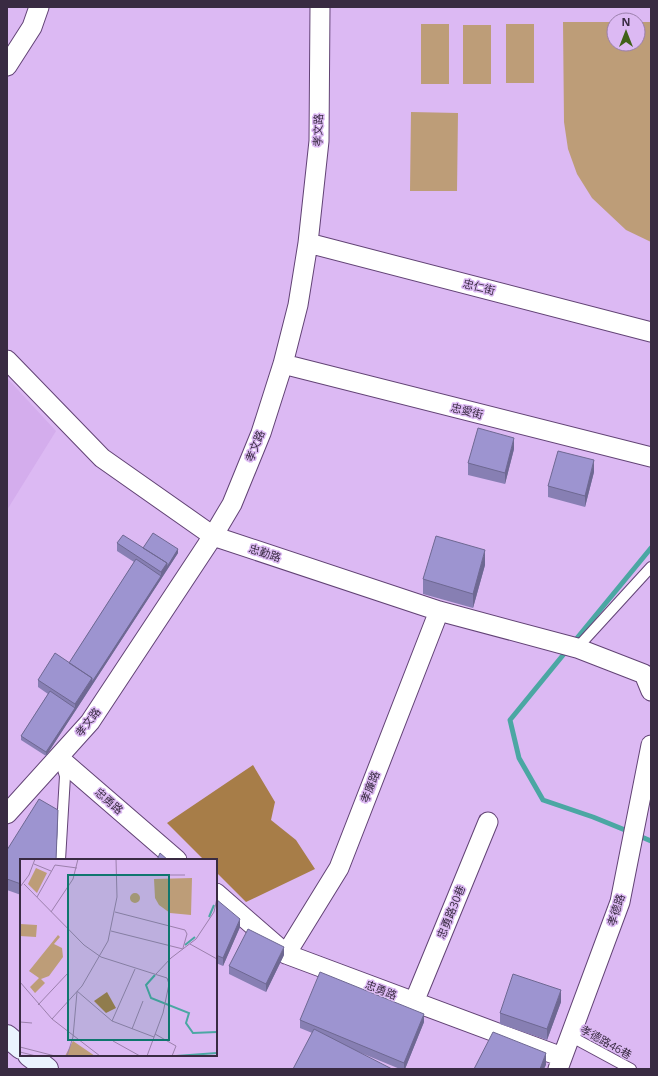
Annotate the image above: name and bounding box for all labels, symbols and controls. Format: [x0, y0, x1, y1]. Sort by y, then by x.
north arrow [606, 12, 646, 52]
text: N [622, 14, 630, 29]
street label: 孝文路 [309, 113, 326, 147]
street label: 忠仁街 [461, 275, 497, 298]
street label: 忠愛街 [449, 399, 485, 422]
street label: 孝文路 [241, 428, 268, 464]
street label: 忠勤路 [247, 540, 283, 565]
street label: 孝文路 [72, 704, 104, 739]
street label: 孝廉路 [357, 769, 382, 805]
street label: 忠勇路 [92, 784, 127, 817]
inset map [20, 859, 217, 1056]
street label: 忠勇路30巷 [433, 883, 468, 941]
street label: 孝德路 [603, 892, 628, 928]
street label: 忠勇路 [363, 977, 399, 1002]
street label: 孝德路46巷 [578, 1021, 635, 1062]

